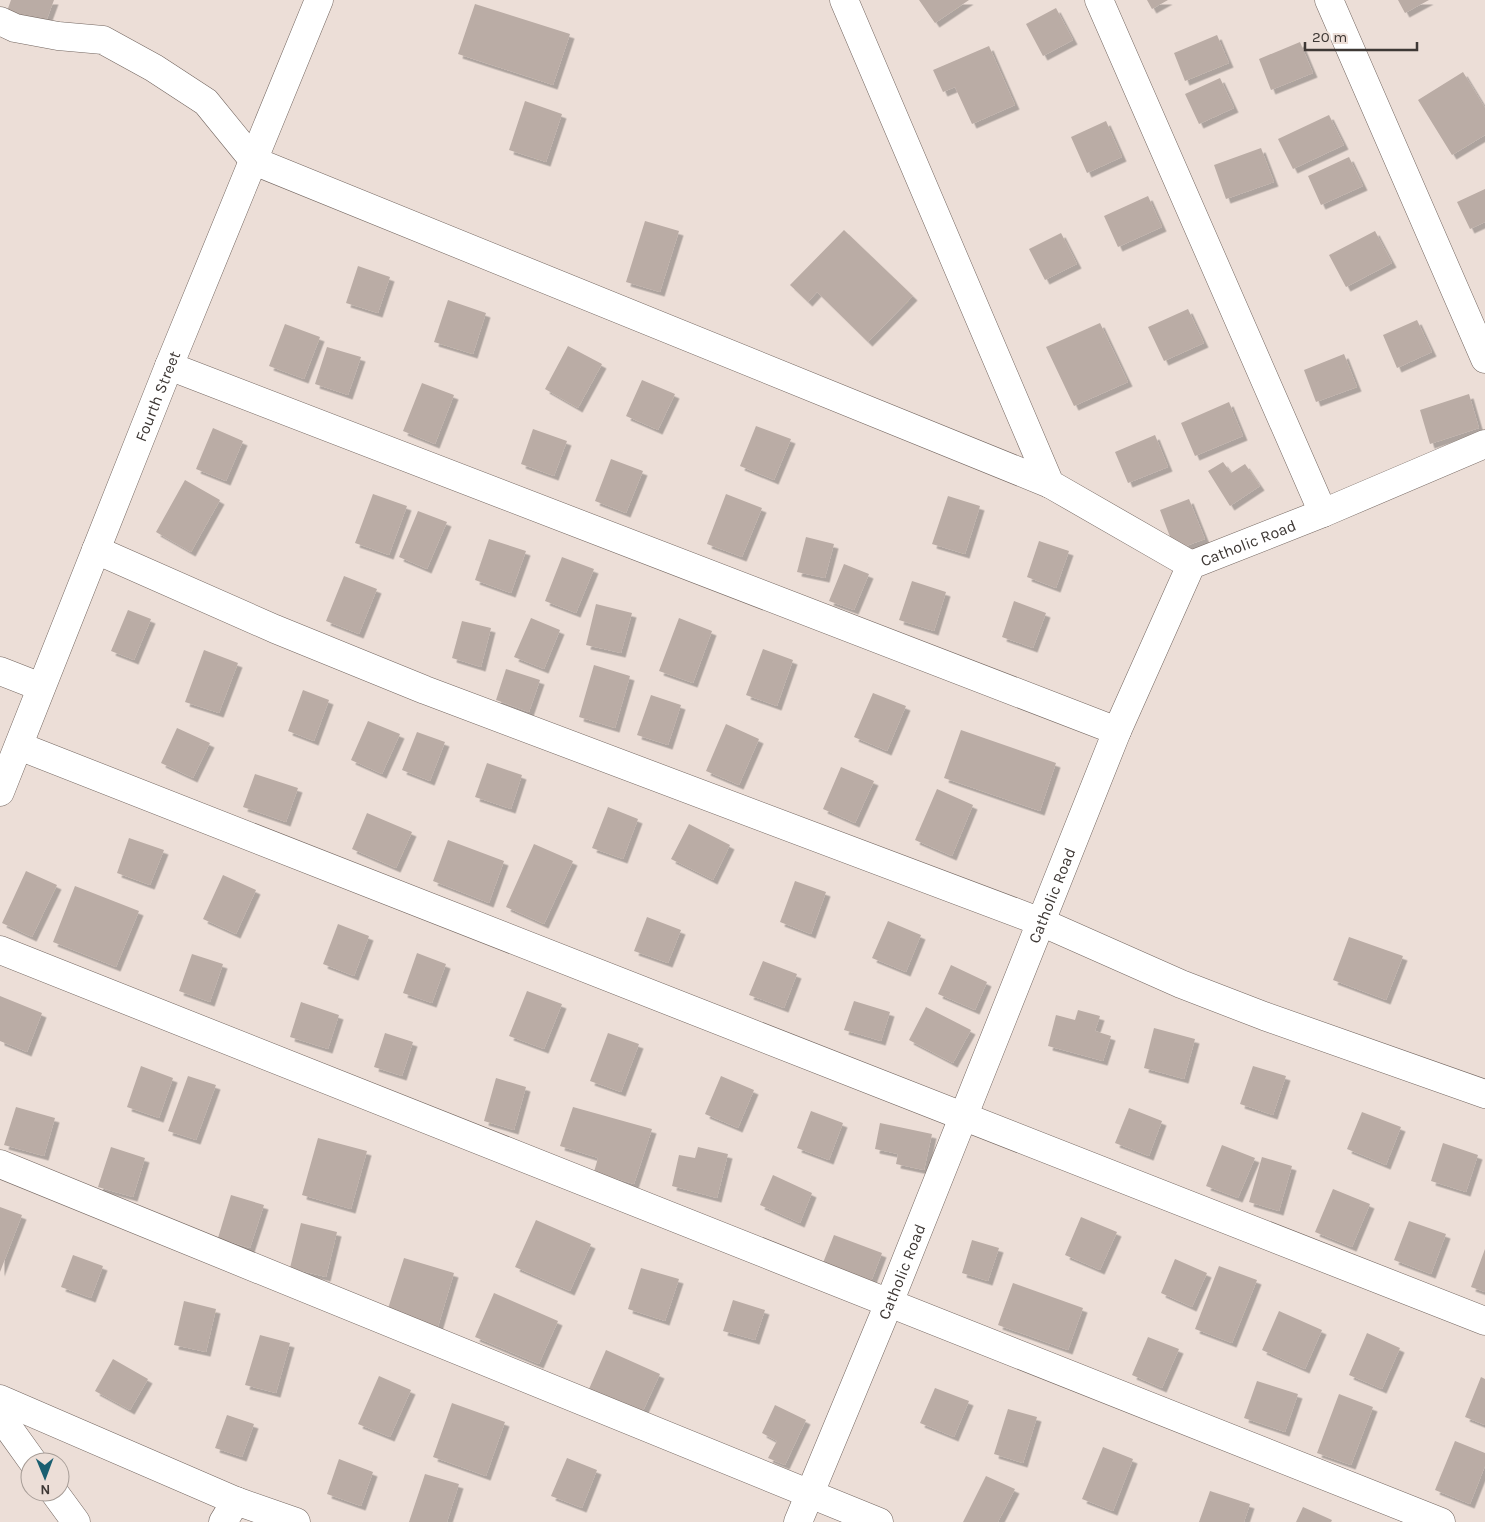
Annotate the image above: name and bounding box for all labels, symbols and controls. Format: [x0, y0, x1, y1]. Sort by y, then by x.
scale bar [1305, 20, 1418, 52]
text: 20 m [1312, 28, 1347, 46]
street label: Fourth Street [131, 348, 184, 444]
street label: Catholic Road [1197, 515, 1299, 570]
street label: Catholic Road [1024, 845, 1079, 946]
street label: Catholic Road [874, 1221, 929, 1322]
north arrow [20, 1452, 70, 1502]
text: N [40, 1481, 50, 1498]

